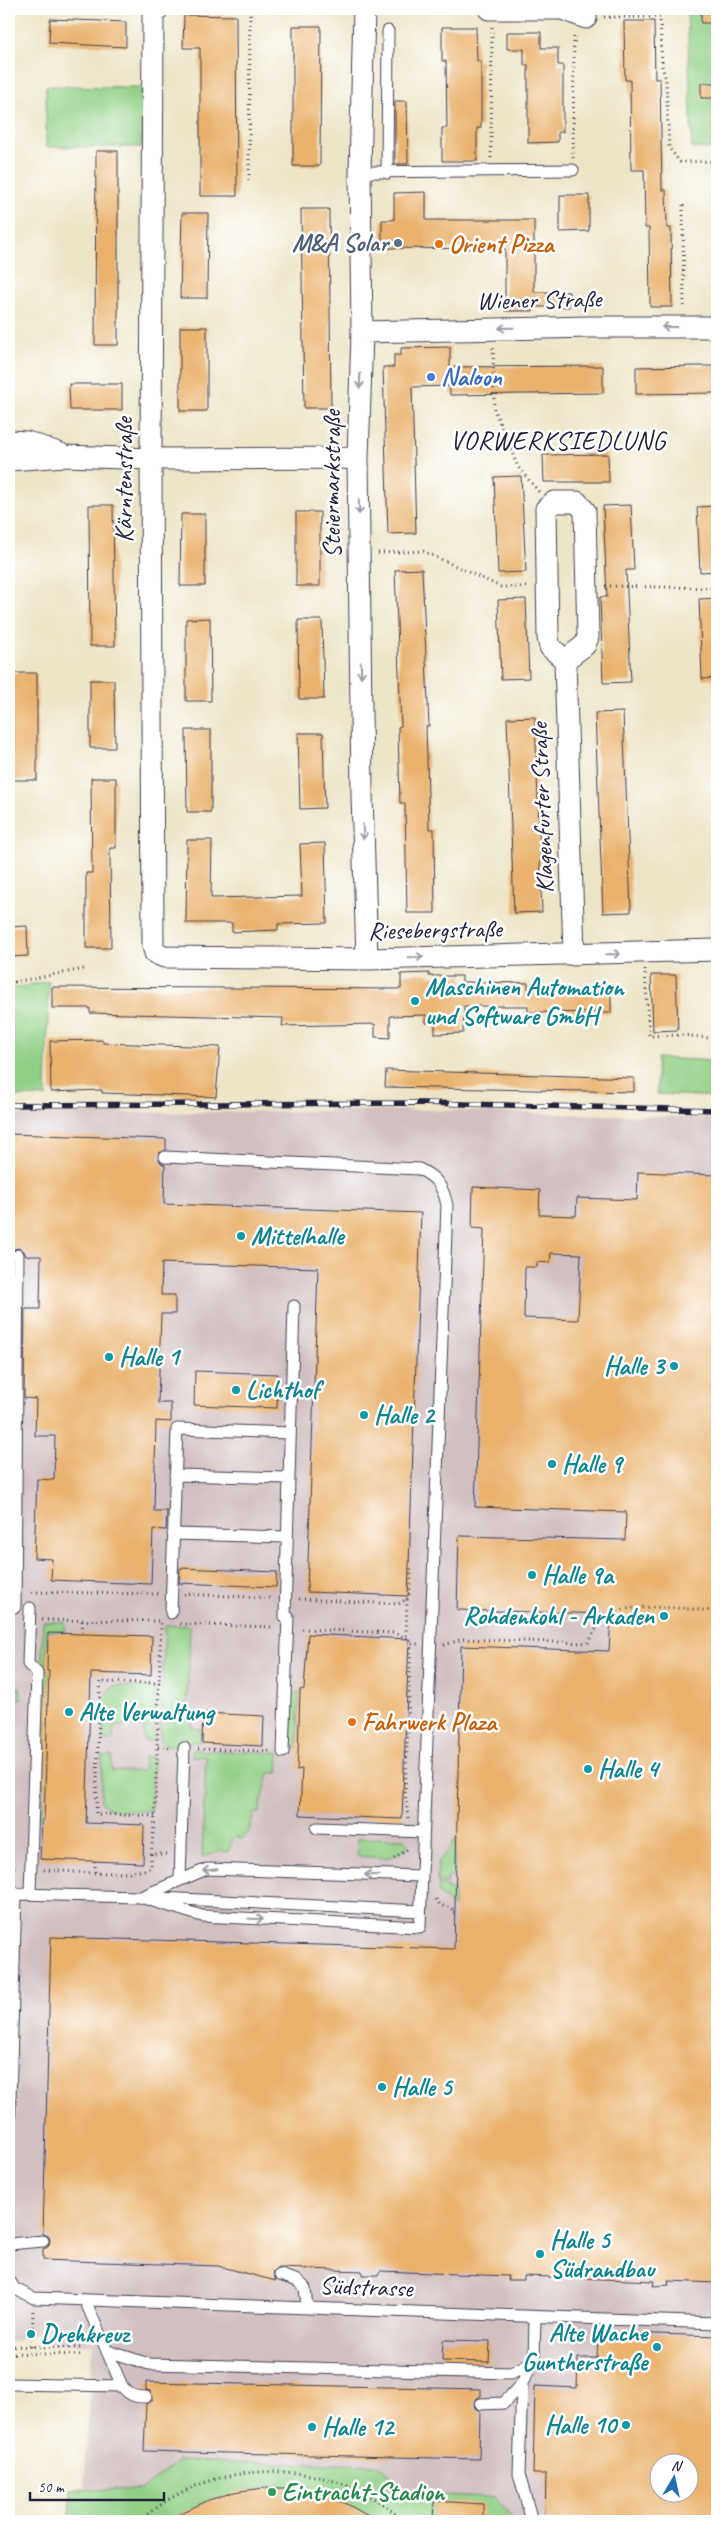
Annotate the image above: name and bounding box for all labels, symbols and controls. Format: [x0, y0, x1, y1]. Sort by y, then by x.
place label: M&A Solar [292, 227, 391, 259]
place label: Orient Pizza [449, 228, 555, 260]
marker: M&A Solar [392, 237, 404, 249]
marker: Orient Pizza [433, 238, 445, 250]
street label: Wiener Straße [477, 283, 603, 317]
one-way arrow [661, 322, 677, 332]
one-way arrow [498, 323, 514, 333]
place label: Naloon [441, 361, 502, 393]
marker: Naloon [425, 371, 437, 383]
one-way arrow [356, 373, 365, 389]
street label: Steiermarkstraße [316, 408, 348, 558]
street label: Kärntenstraße [108, 416, 140, 543]
district label: VORWERKSIEDLUNG [450, 424, 668, 457]
one-way arrow [354, 498, 364, 515]
one-way arrow [356, 661, 366, 677]
street label: Klagenfurter Straße [523, 720, 561, 894]
one-way arrow [359, 824, 368, 840]
street label: Riesebergstraße [368, 913, 504, 947]
one-way arrow [605, 949, 621, 959]
one-way arrow [408, 952, 424, 962]
place label: Maschinen Automation und Software GmbH [425, 971, 625, 1032]
marker: Maschinen Automation und Software GmbH [409, 995, 421, 1007]
place label: Mittelhalle [251, 1220, 346, 1252]
marker: Mittelhalle [235, 1230, 247, 1242]
place label: Halle 1 [119, 1341, 182, 1373]
place label: Halle 3 [604, 1350, 667, 1382]
marker: Halle 1 [103, 1351, 115, 1363]
marker: Halle 3 [668, 1360, 680, 1372]
place label: Lichthof [246, 1374, 325, 1406]
marker: Lichthof [230, 1384, 242, 1396]
place label: Halle 2 [374, 1399, 437, 1431]
marker: Halle 2 [358, 1409, 370, 1421]
place label: Halle 9 [562, 1448, 625, 1480]
marker: Halle 9 [546, 1458, 558, 1470]
place label: Halle 9a [542, 1559, 615, 1591]
marker: Halle 9a [526, 1569, 538, 1581]
place label: Rohdenkohl - Arkaden [463, 1600, 656, 1632]
marker: Rohdenkohl - Arkaden [658, 1610, 670, 1622]
place label: Alte Verwaltung [79, 1696, 217, 1728]
marker: Alte Verwaltung [63, 1706, 75, 1718]
place label: Fahrwerk Plaza [362, 1706, 498, 1738]
marker: Fahrwerk Plaza [346, 1716, 358, 1728]
place label: Halle 4 [598, 1753, 661, 1785]
marker: Halle 4 [582, 1763, 594, 1775]
one-way arrow [203, 1865, 219, 1875]
one-way arrow [365, 1870, 381, 1879]
one-way arrow [248, 1914, 264, 1924]
place label: Halle 5 [392, 2071, 454, 2103]
marker: Halle 5 [376, 2081, 388, 2093]
place label: Halle 5 Südrandbau [550, 2224, 657, 2285]
marker: Halle 5 Südrandbau [534, 2248, 546, 2260]
street label: Südstrasse [319, 2269, 415, 2305]
place label: Alte Wache Guntherstraße [522, 2317, 650, 2378]
place label: Drehkreuz [41, 2318, 132, 2350]
marker: Drehkreuz [25, 2328, 37, 2340]
marker: Alte Wache Guntherstraße [651, 2341, 663, 2353]
place label: Halle 10 [545, 2409, 619, 2441]
place label: Halle 12 [322, 2411, 396, 2443]
marker: Halle 10 [620, 2419, 632, 2431]
marker: Halle 12 [306, 2421, 318, 2433]
north arrow [648, 2452, 698, 2502]
text: N [670, 2457, 684, 2475]
scale bar [30, 2470, 164, 2502]
place label: Eintracht-Stadion [282, 2476, 446, 2508]
text: 50 m [38, 2478, 65, 2497]
marker: Eintracht-Stadion [266, 2486, 278, 2498]

